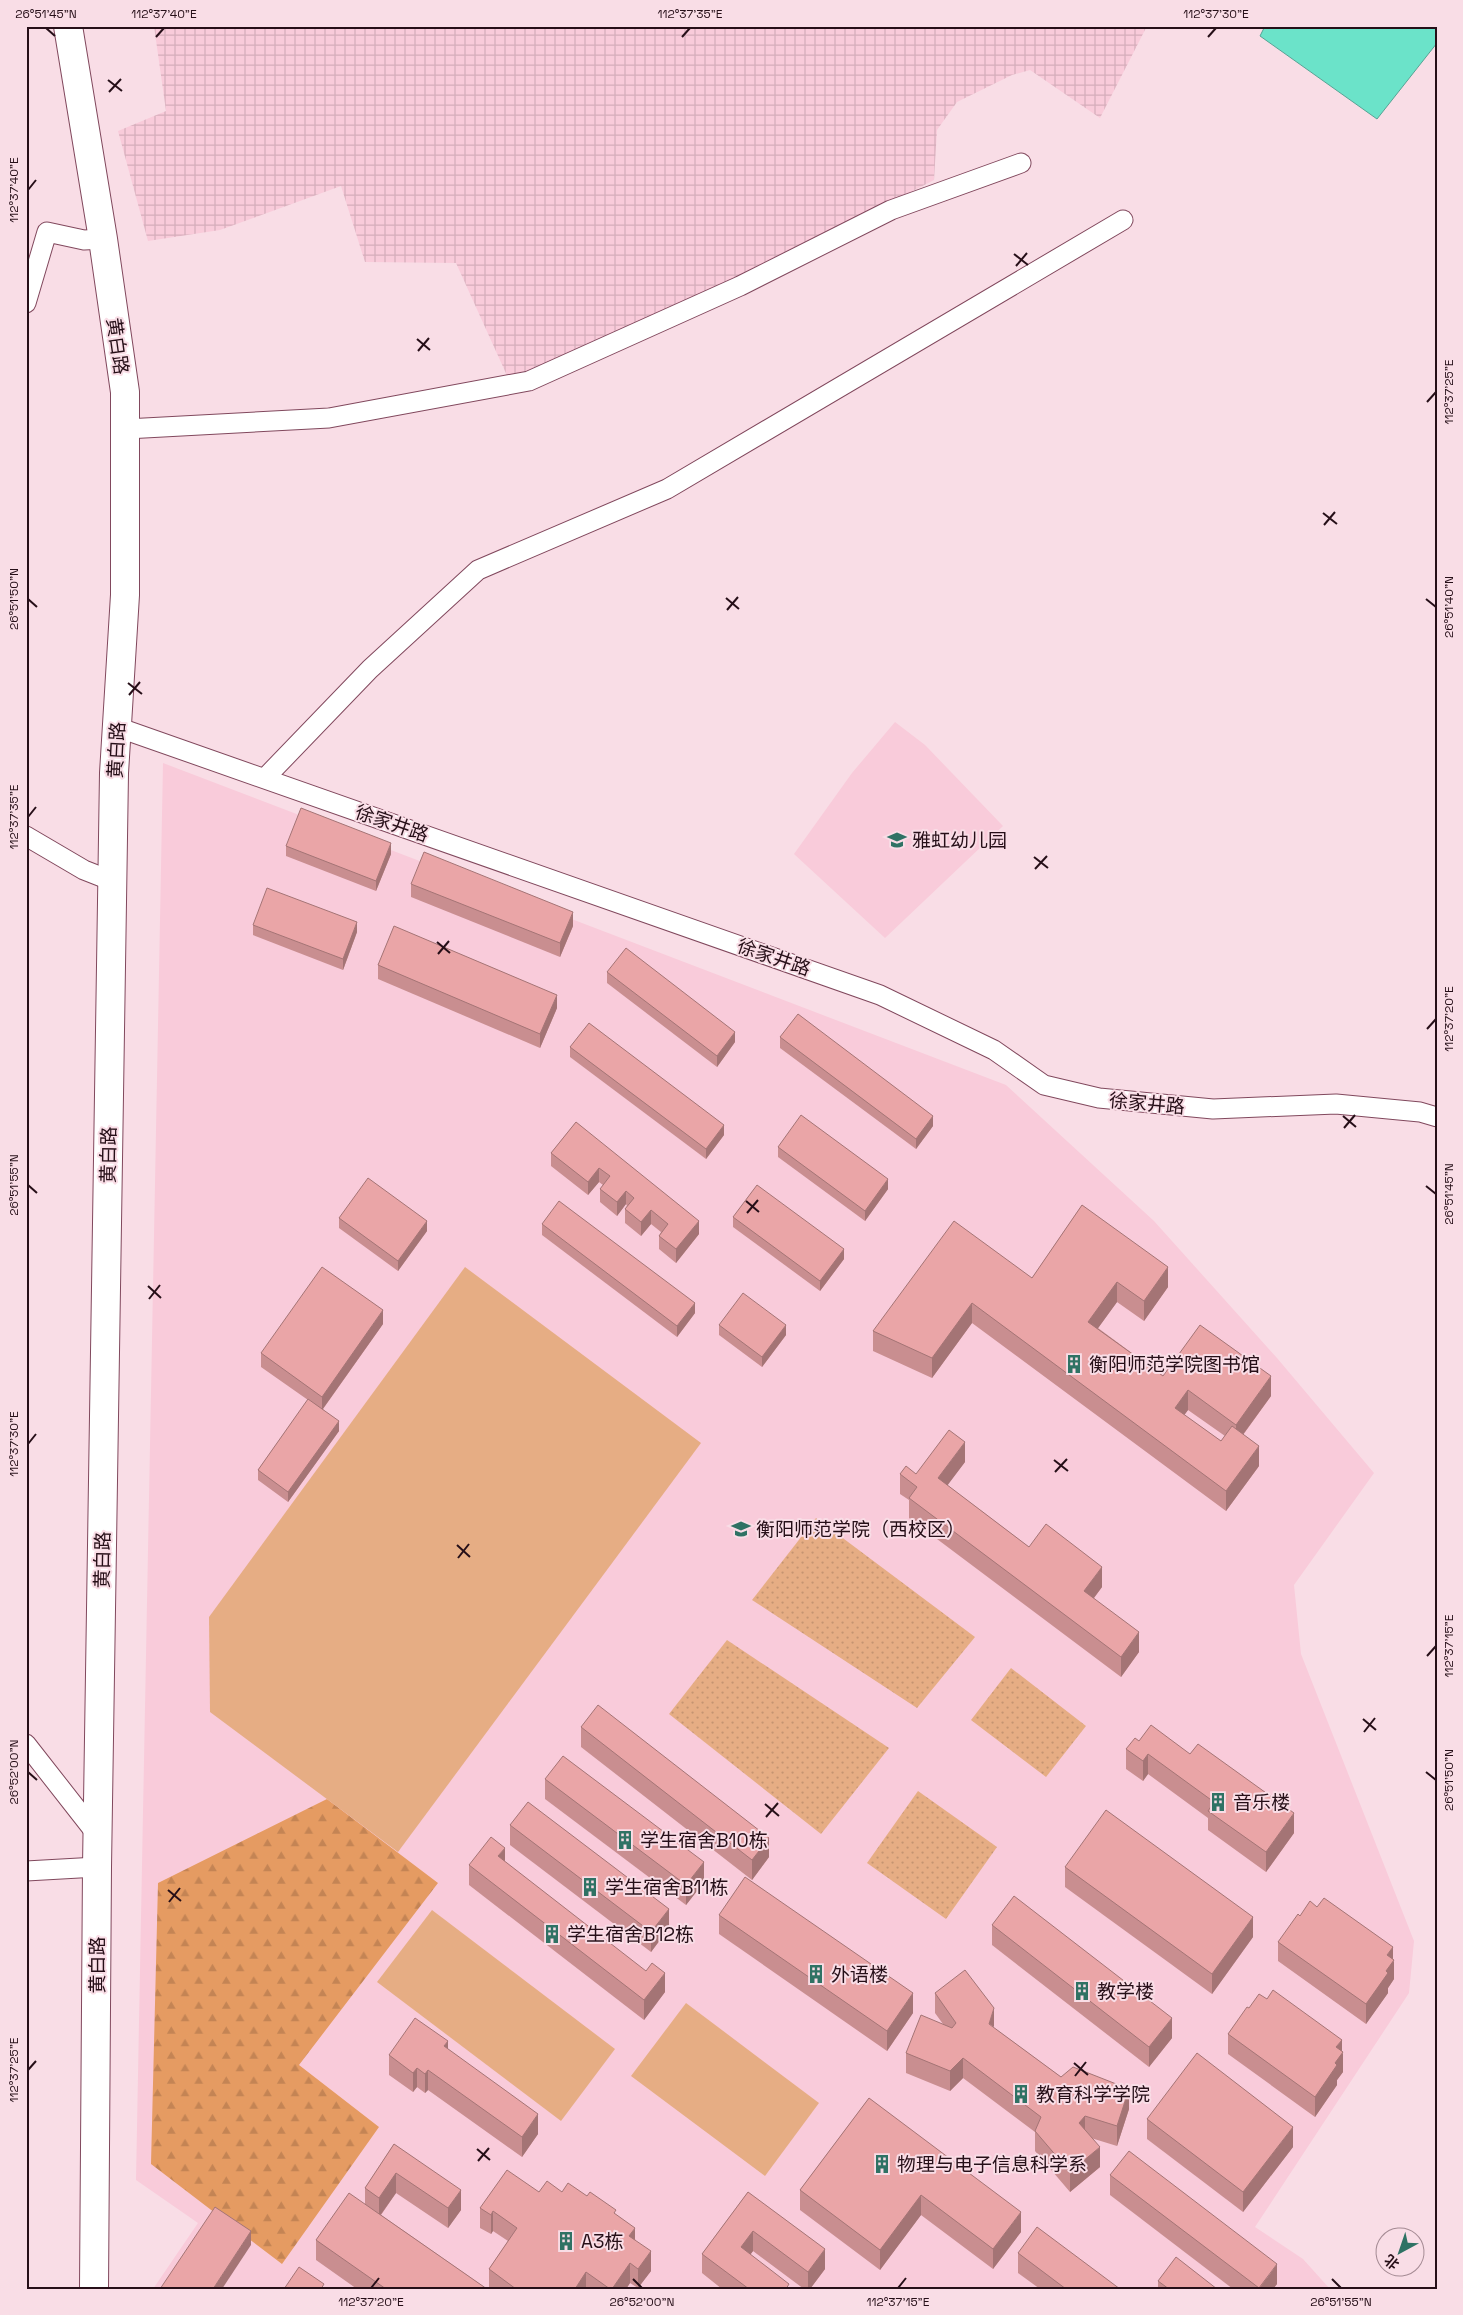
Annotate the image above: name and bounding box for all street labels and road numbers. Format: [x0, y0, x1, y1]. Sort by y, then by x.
street label: 黄白路 [101, 316, 134, 376]
street label: 黄白路 [103, 721, 130, 779]
street label: 徐家井路 [352, 799, 432, 848]
street label: 徐家井路 [734, 933, 814, 982]
street label: 徐家井路 [1108, 1088, 1186, 1119]
street label: 黄白路 [96, 1126, 121, 1184]
street label: 黄白路 [90, 1531, 115, 1589]
street label: 黄白路 [85, 1936, 110, 1994]

